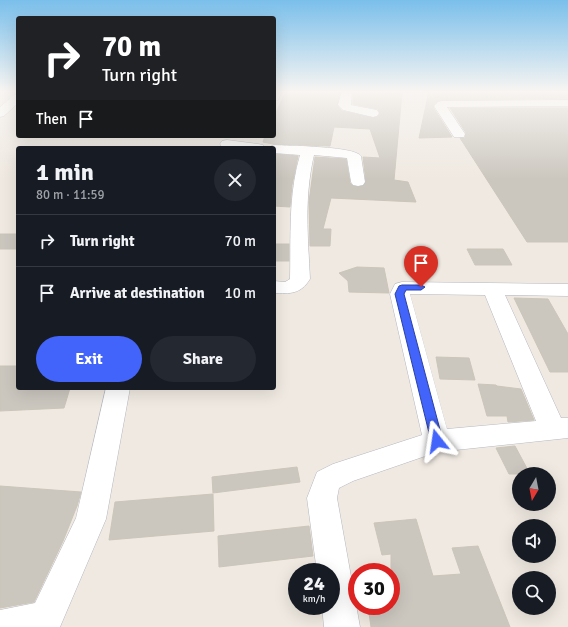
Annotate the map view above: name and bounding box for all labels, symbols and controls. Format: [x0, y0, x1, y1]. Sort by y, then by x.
text: 70 m [102, 30, 161, 64]
icon: right [36, 32, 88, 84]
text: Turn right [102, 64, 177, 86]
icon: arrive [75, 108, 97, 130]
text: Then [36, 110, 67, 128]
text: 1 min [36, 157, 94, 187]
button: close [214, 159, 256, 201]
text: 80 m · 11:59 [36, 187, 105, 203]
icon: right [36, 230, 58, 252]
text: Turn right [70, 232, 135, 250]
text: 70 m [225, 232, 256, 250]
pin [404, 246, 438, 287]
icon: arrive [410, 252, 432, 274]
icon: arrive [36, 282, 58, 304]
text: Arrive at destination [70, 284, 205, 302]
text: 10 m [225, 284, 256, 302]
button: Exit [36, 336, 142, 382]
button: Share [150, 336, 256, 382]
position arrow [416, 420, 458, 462]
north arrow [512, 467, 556, 511]
map controls [512, 467, 556, 615]
button: sound [512, 519, 556, 563]
speed limit sign: 30 [348, 563, 400, 615]
text: 24 [303, 571, 325, 596]
button: search [512, 571, 556, 615]
text: km/h [303, 593, 325, 605]

